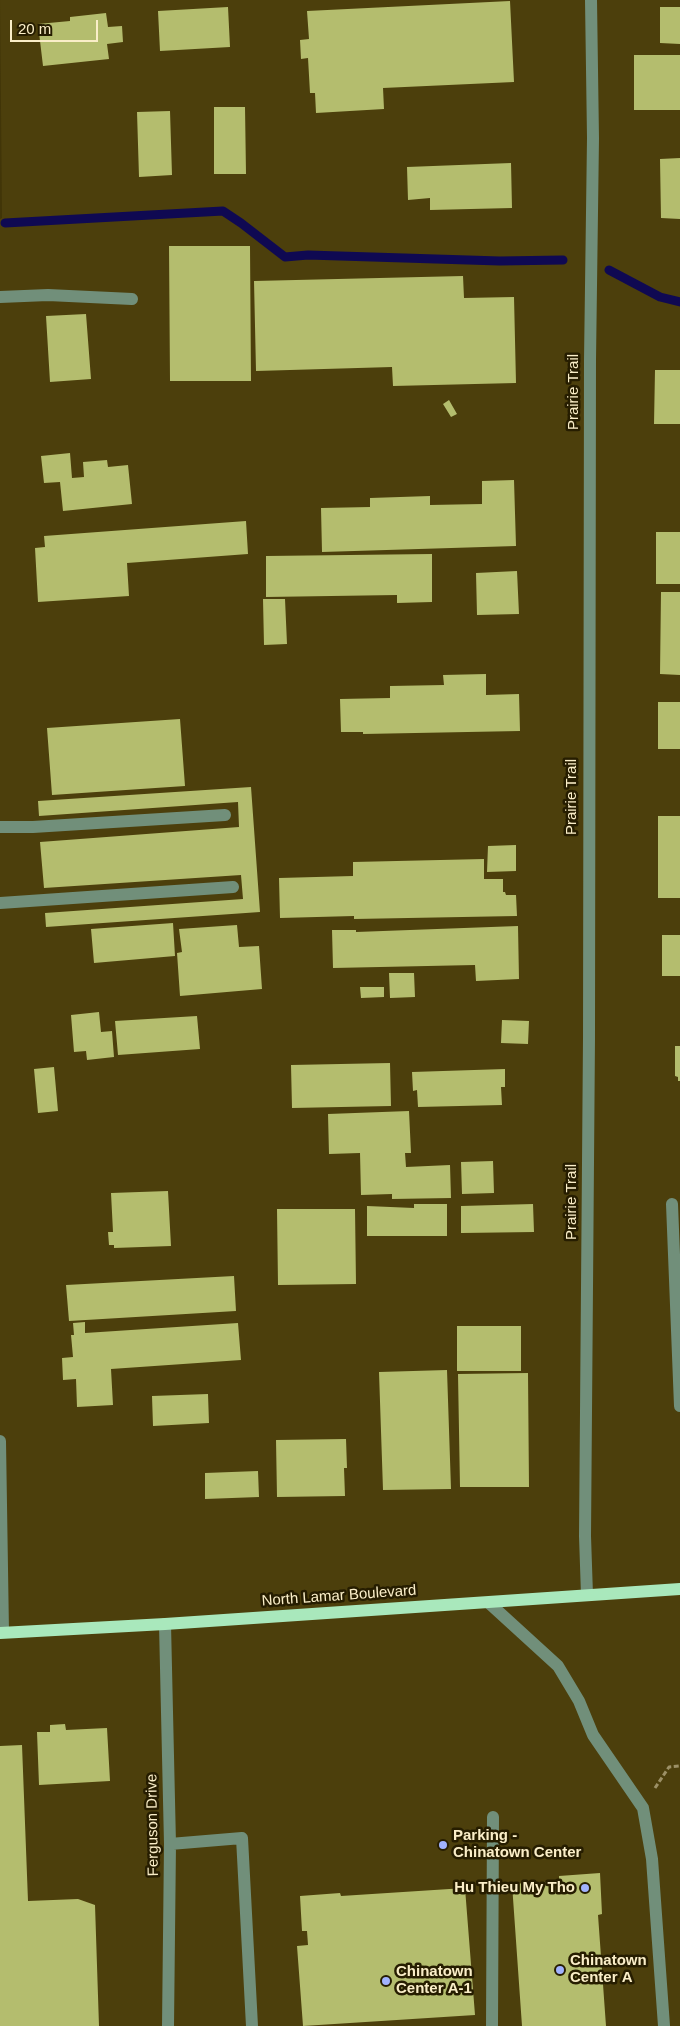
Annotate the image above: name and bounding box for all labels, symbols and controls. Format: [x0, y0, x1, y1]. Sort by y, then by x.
scale bar [12, 10, 100, 42]
text: 20 m [18, 20, 51, 37]
street label: Prairie Trail [565, 354, 583, 430]
street label: Prairie Trail [563, 759, 581, 835]
street label: Prairie Trail [563, 1164, 581, 1240]
street label: North Lamar Boulevard [261, 1582, 417, 1610]
street label: Ferguson Drive [143, 1774, 163, 1876]
place label: Parking - Chinatown Center [453, 1827, 581, 1862]
marker: Parking - Chinatown Center [437, 1839, 449, 1851]
place label: Hu Thieu My Tho [454, 1879, 575, 1897]
marker: Hu Thieu My Tho [579, 1882, 591, 1894]
place label: Chinatown Center A [570, 1952, 647, 1987]
place label: Chinatown Center A-1 [396, 1963, 473, 1998]
marker: Chinatown Center A [554, 1964, 566, 1976]
marker: Chinatown Center A-1 [380, 1975, 392, 1987]

